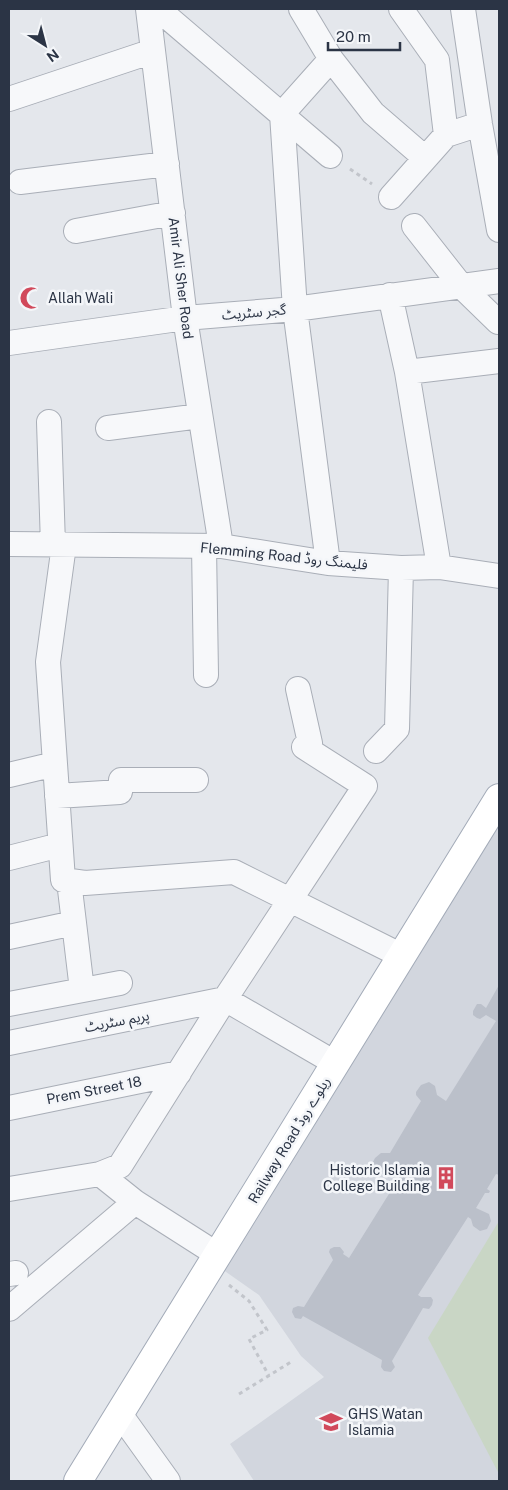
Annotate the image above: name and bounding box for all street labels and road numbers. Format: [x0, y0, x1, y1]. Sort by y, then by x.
street label: Amir Ali Sher Road [166, 216, 196, 340]
street label: گجر سٹریٹ [221, 301, 287, 324]
street label: Flemming Road فلیمنگ روڈ [199, 539, 369, 574]
street label: پریم سٹریٹ [83, 1007, 151, 1038]
street label: Prem Street 18 [45, 1073, 143, 1107]
street label: Railway Road ریلوے روڈ [245, 1074, 334, 1207]

